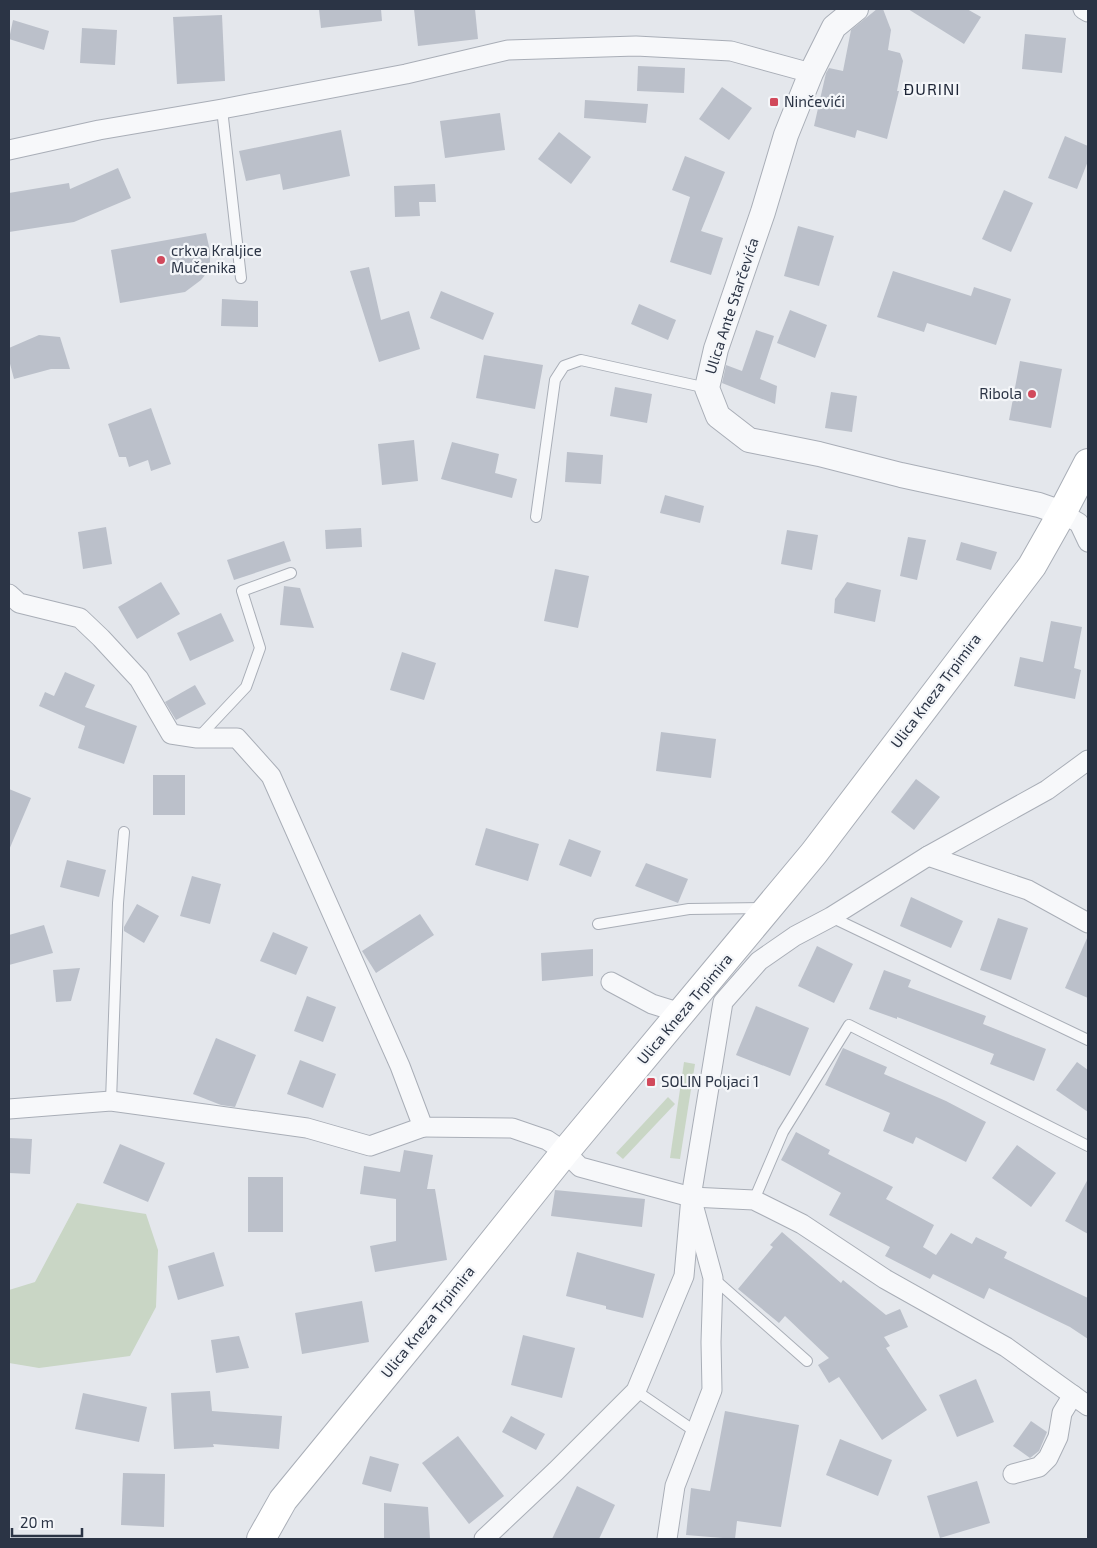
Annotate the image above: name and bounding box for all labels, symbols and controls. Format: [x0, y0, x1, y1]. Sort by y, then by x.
district label: ĐURINI [904, 79, 960, 98]
place label: Ninčevići [784, 92, 845, 110]
marker: Ninčevići [768, 96, 780, 108]
street label: Ulica Ante Starčevića [700, 235, 762, 376]
place label: crkva Kraljice Mučenika [171, 241, 262, 276]
marker: crkva Kraljice Mučenika [155, 254, 167, 266]
place label: Ribola [979, 384, 1022, 402]
marker: Ribola [1026, 388, 1038, 400]
street label: Ulica Kneza Trpimira [886, 630, 984, 751]
street label: Ulica Kneza Trpimira [633, 950, 736, 1067]
place label: SOLIN Poljaci 1 [661, 1072, 759, 1091]
marker: SOLIN Poljaci 1 [645, 1076, 657, 1088]
street label: Ulica Kneza Trpimira [377, 1262, 478, 1381]
scale bar [12, 1506, 82, 1538]
text: 20 m [20, 1513, 54, 1531]

